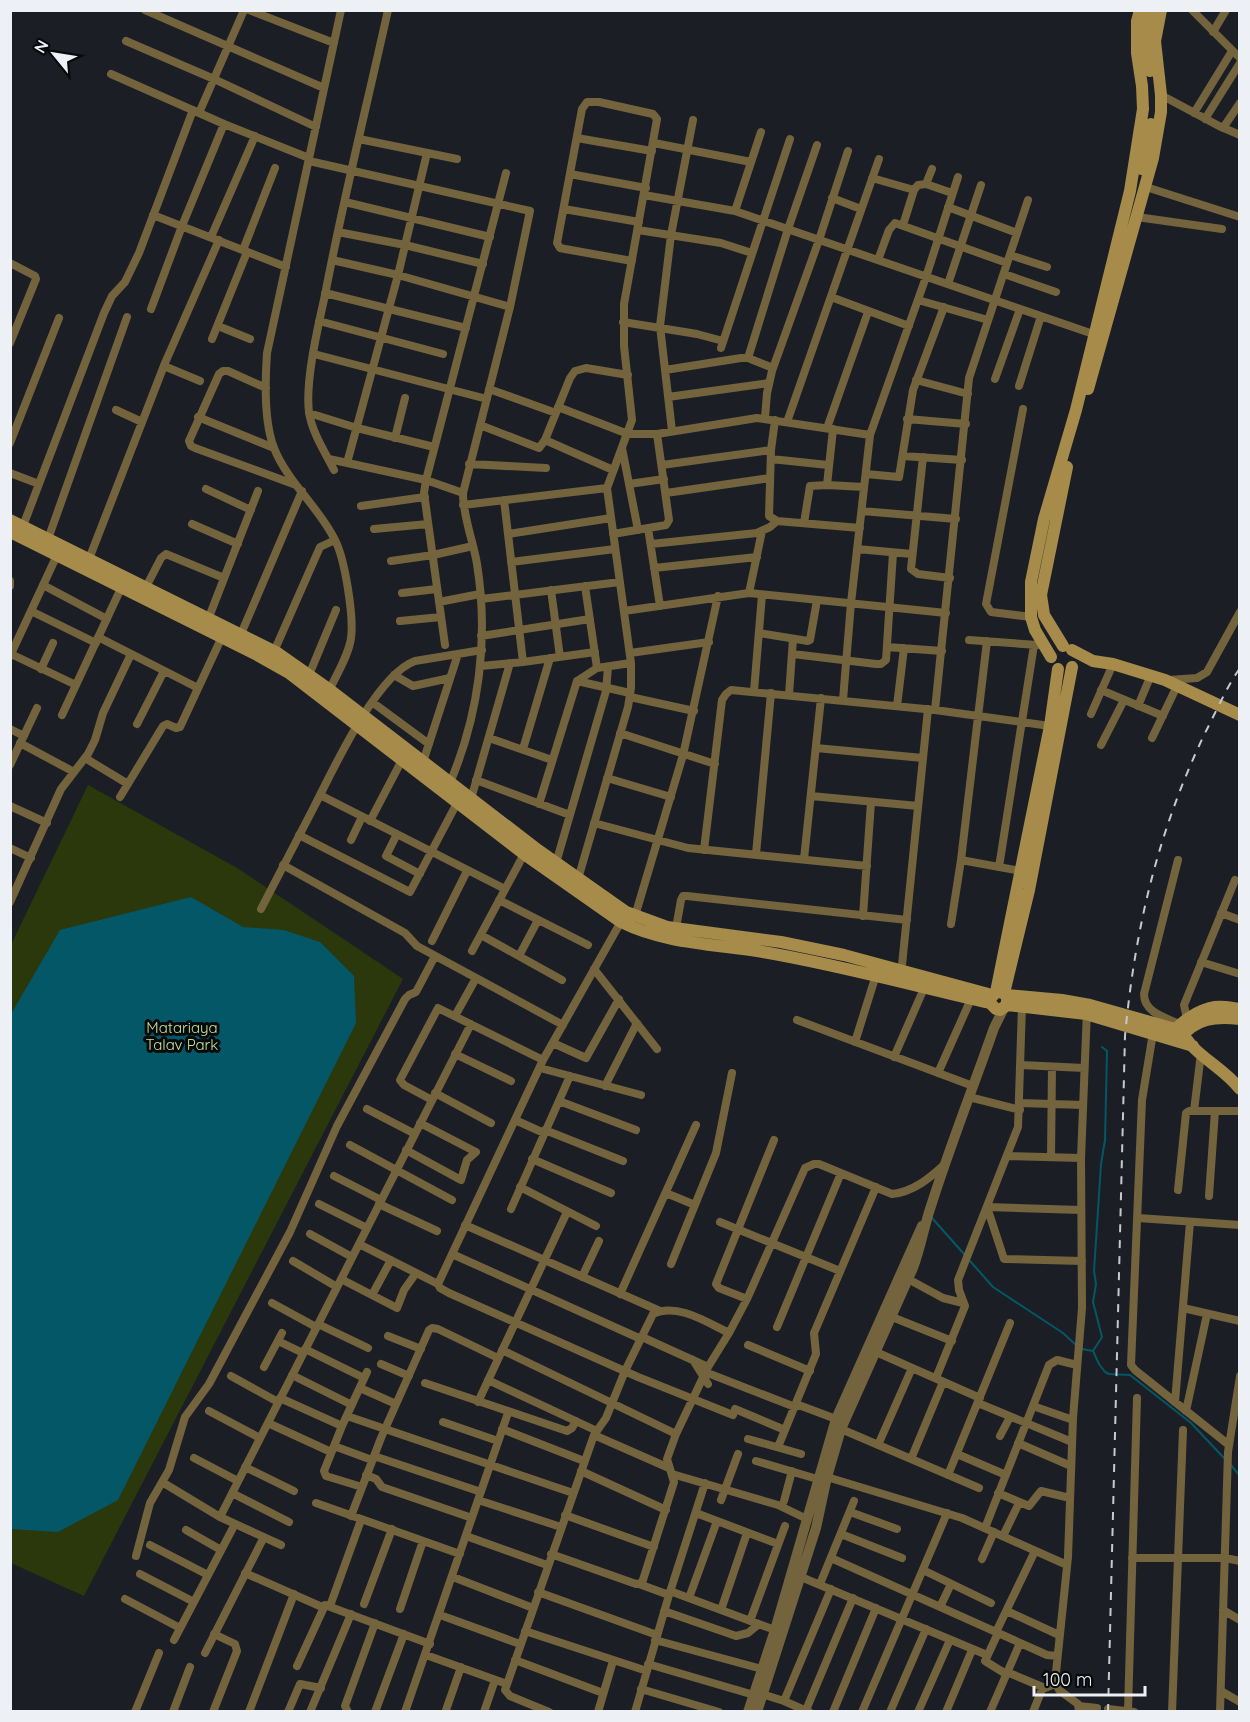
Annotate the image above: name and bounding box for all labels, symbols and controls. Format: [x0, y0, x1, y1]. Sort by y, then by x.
north arrow [24, 24, 84, 84]
text: N [29, 36, 53, 57]
park label: Matariaya Talav Park [146, 1018, 218, 1054]
scale bar [1034, 1659, 1145, 1697]
text: 100 m [1043, 1668, 1092, 1691]

